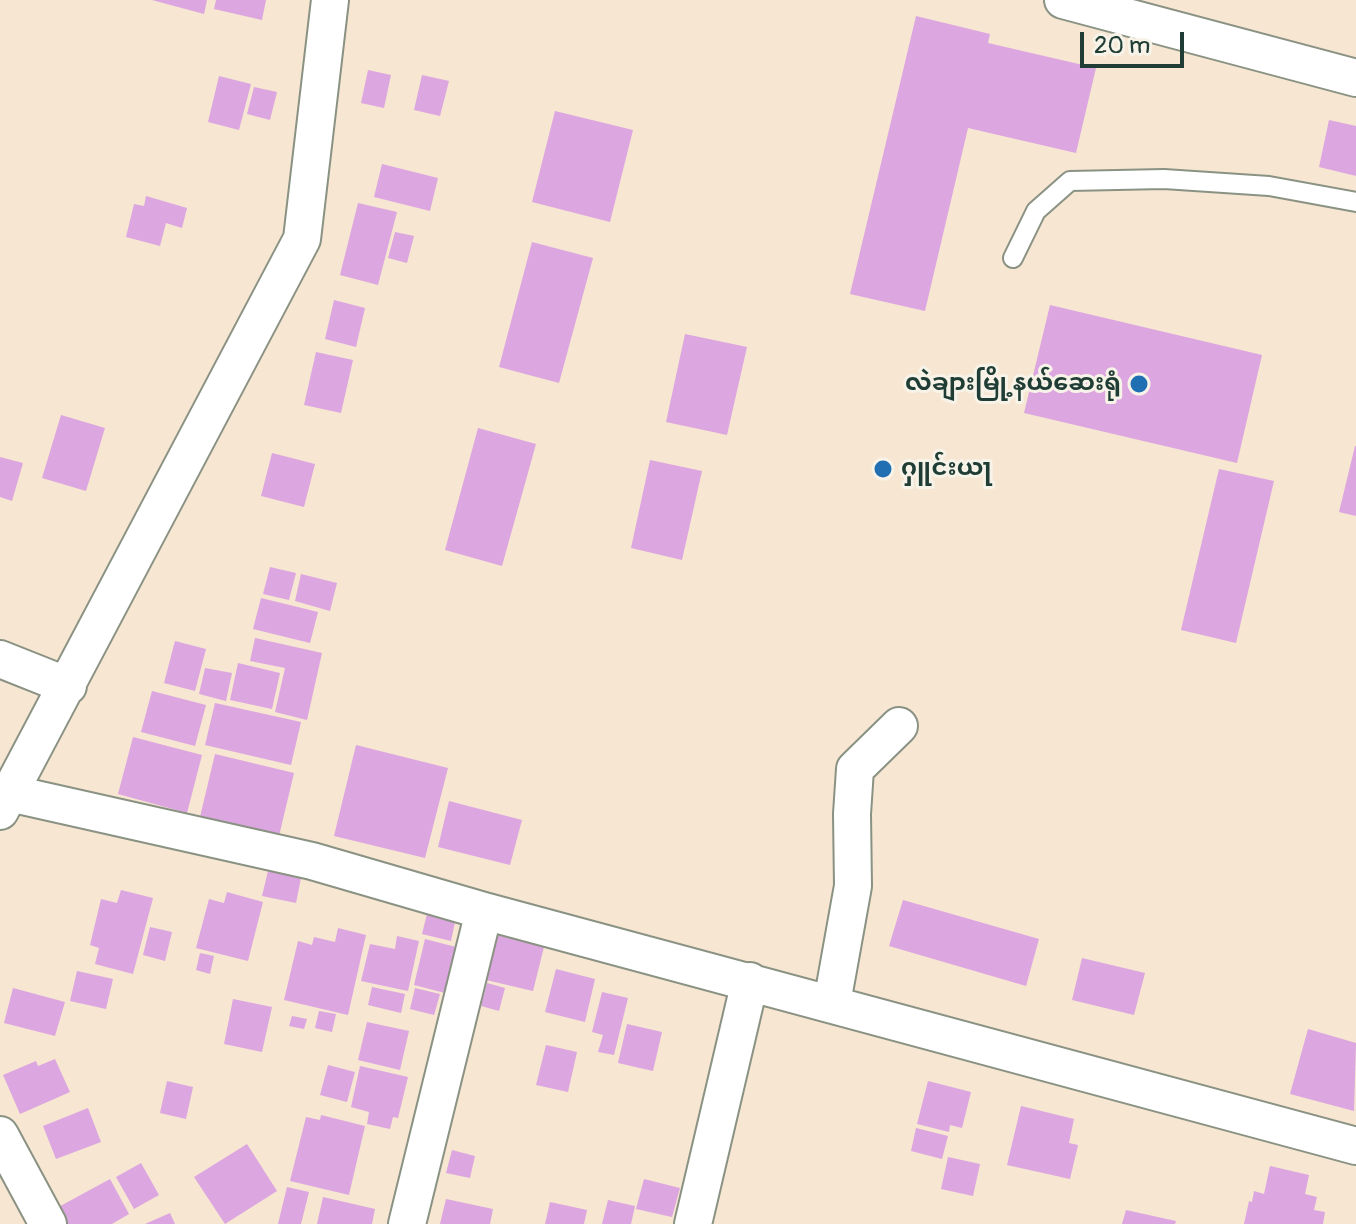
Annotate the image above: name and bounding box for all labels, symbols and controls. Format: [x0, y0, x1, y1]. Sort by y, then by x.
scale bar [1084, 16, 1188, 66]
text: 20 m [1094, 31, 1150, 60]
place label: လဲချားမြို့နယ်ဆေးရုံ [905, 370, 1121, 398]
marker: လဲချားမြို့နယ်ဆေးရုံ [1128, 373, 1150, 395]
place label: ႁူင်းယႃ [901, 455, 991, 483]
marker: ႁူင်းယႃ [872, 458, 894, 480]

